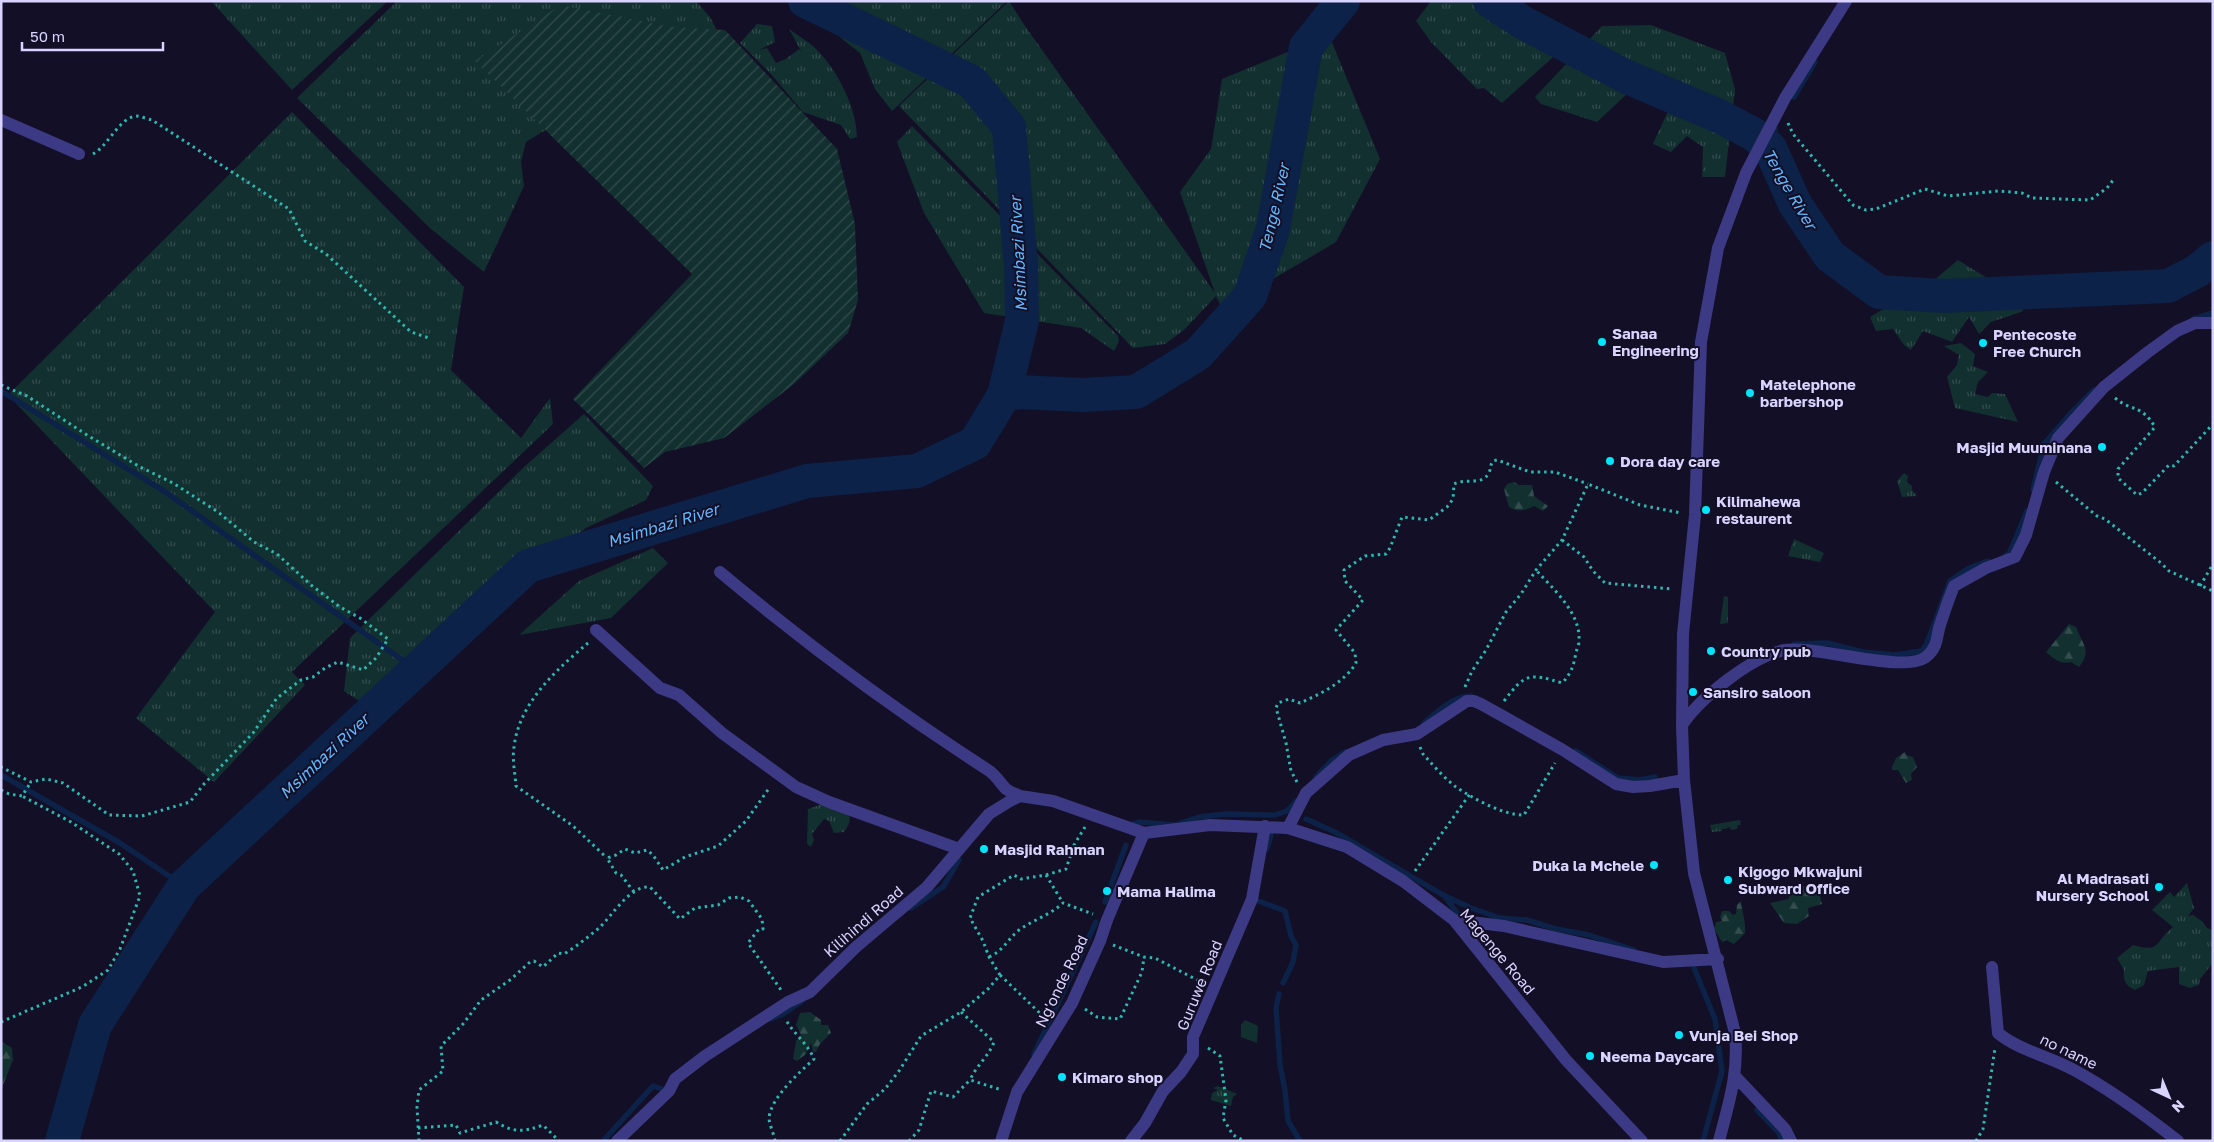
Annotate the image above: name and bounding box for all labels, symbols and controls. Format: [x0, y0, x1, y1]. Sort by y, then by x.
scale bar [22, 20, 164, 52]
text: 50 m [30, 27, 65, 45]
water label: Tenge River [1759, 145, 1823, 235]
water label: Tenge River [1254, 159, 1294, 254]
water label: Msimbazi River [1005, 193, 1031, 312]
place label: Sanaa Engineering [1612, 324, 1699, 359]
place label: Pentecoste Free Church [1993, 325, 2081, 360]
marker: Sanaa Engineering [1596, 336, 1608, 348]
marker: Pentecoste Free Church [1977, 337, 1989, 349]
place label: Matelephone barbershop [1760, 375, 1856, 410]
marker: Matelephone barbershop [1744, 387, 1756, 399]
place label: Masjid Muuminana [1956, 438, 2092, 456]
marker: Masjid Muuminana [2096, 441, 2108, 453]
place label: Dora day care [1620, 452, 1720, 470]
marker: Dora day care [1604, 455, 1616, 467]
place label: Kilimahewa restaurent [1716, 492, 1801, 527]
water label: Msimbazi River [605, 498, 724, 551]
marker: Kilimahewa restaurent [1700, 504, 1712, 516]
place label: Country pub [1721, 642, 1811, 660]
marker: Country pub [1705, 645, 1717, 657]
place label: Sansiro saloon [1703, 683, 1811, 701]
marker: Sansiro saloon [1687, 686, 1699, 698]
water label: Msimbazi River [275, 707, 375, 803]
place label: Masjid Rahman [994, 840, 1105, 858]
marker: Masjid Rahman [978, 843, 990, 855]
place label: Duka la Mchele [1532, 856, 1644, 874]
marker: Duka la Mchele [1648, 859, 1660, 871]
place label: Kigogo Mkwajuni Subward Office [1738, 862, 1862, 897]
place label: Al Madrasati Nursery School [2036, 869, 2149, 904]
marker: Kigogo Mkwajuni Subward Office [1722, 874, 1734, 886]
marker: Al Madrasati Nursery School [2153, 881, 2165, 893]
street label: Kilihindi Road [820, 882, 906, 960]
place label: Mama Halima [1117, 882, 1216, 900]
marker: Mama Halima [1101, 885, 1113, 897]
street label: Magenge Road [1457, 904, 1539, 998]
street label: Ng'onde Road [1031, 932, 1091, 1030]
street label: Guruwe Road [1173, 937, 1225, 1033]
place label: Vunja Bei Shop [1689, 1026, 1798, 1044]
marker: Vunja Bei Shop [1673, 1029, 1685, 1041]
street label: no name [2037, 1029, 2101, 1073]
place label: Neema Daycare [1600, 1047, 1715, 1065]
marker: Neema Daycare [1584, 1050, 1596, 1062]
place label: Kimaro shop [1072, 1068, 1163, 1086]
marker: Kimaro shop [1056, 1071, 1068, 1083]
north arrow [2144, 1072, 2194, 1122]
text: N [2169, 1097, 2188, 1117]

